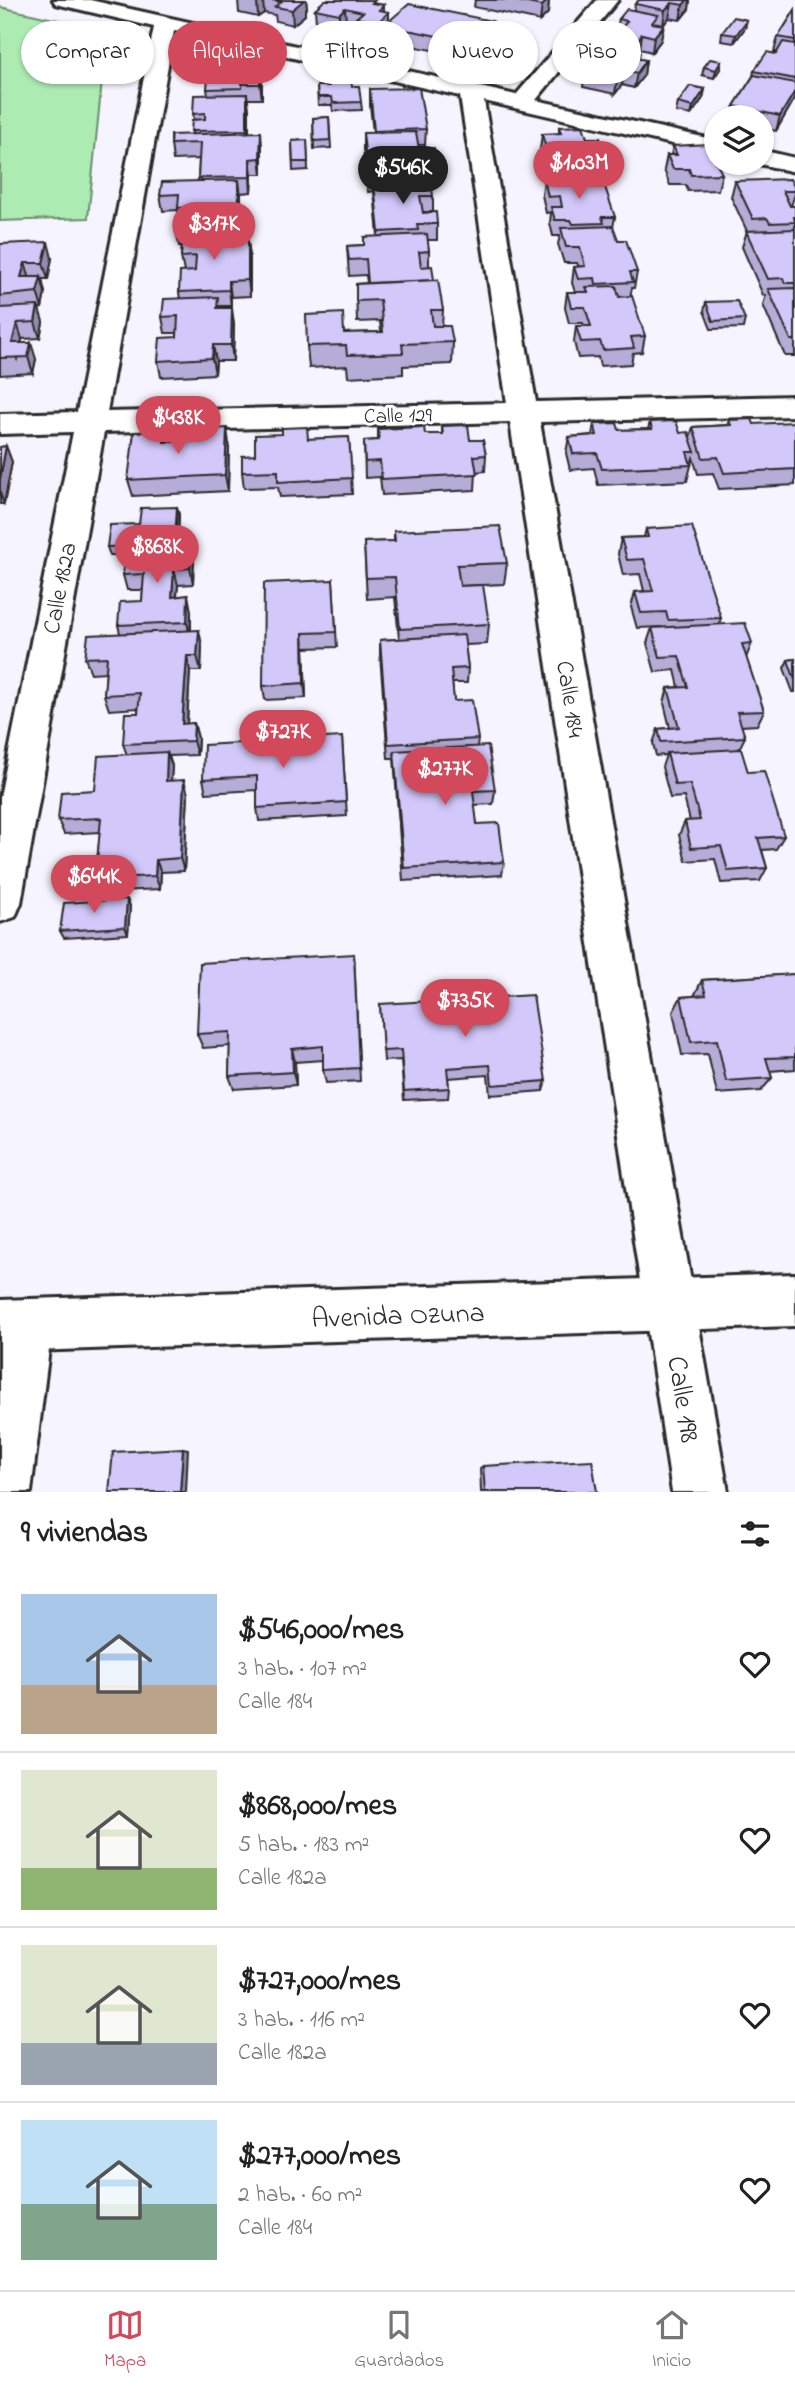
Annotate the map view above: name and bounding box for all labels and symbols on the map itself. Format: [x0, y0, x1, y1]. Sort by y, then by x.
pin: $1.03M [522, 142, 636, 201]
pin: $546K [354, 146, 452, 206]
pin: $317K [165, 202, 263, 262]
pin: $438K [129, 396, 227, 456]
street label: Calle 129 [364, 401, 433, 433]
pin: $868K [108, 526, 206, 585]
street label: Calle 182a [35, 540, 87, 637]
street label: Calle 184 [545, 658, 592, 740]
pin: $727K [234, 710, 332, 770]
pin: $277K [396, 748, 494, 807]
pin: $644K [45, 856, 143, 915]
pin: $735K [416, 979, 514, 1039]
street label: Avenida Ozuna [311, 1294, 485, 1341]
street label: Calle 198 [654, 1353, 709, 1446]

